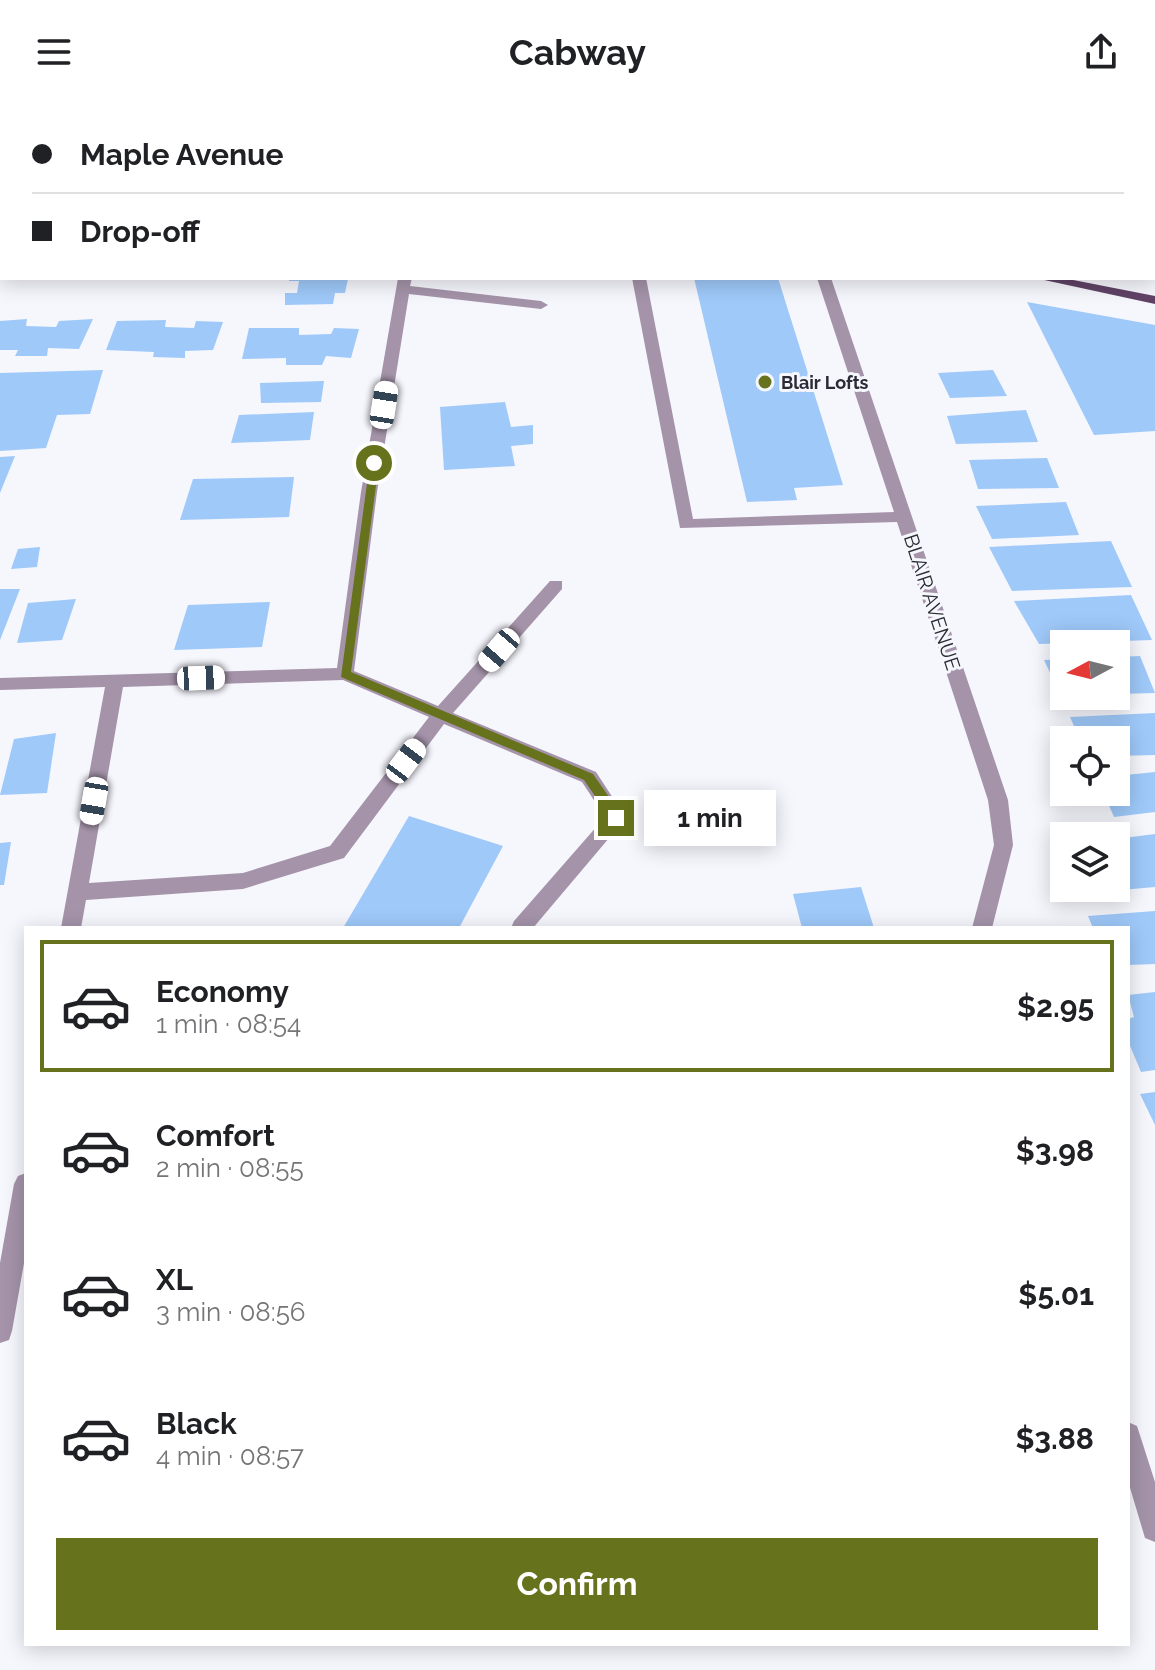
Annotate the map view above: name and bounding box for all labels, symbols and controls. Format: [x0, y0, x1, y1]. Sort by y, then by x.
icon: menu [32, 30, 76, 74]
icon: share [1079, 30, 1123, 74]
text: Cabway [509, 31, 646, 73]
text: Maple Avenue [80, 137, 284, 172]
text: Drop-off [80, 214, 200, 249]
place label: Blair Lofts [781, 372, 869, 393]
marker: Blair Lofts [756, 373, 774, 391]
car [368, 379, 400, 431]
route start [356, 445, 392, 481]
street label: BLAIR AVENUE [899, 531, 965, 673]
car [474, 624, 524, 676]
north arrow [1050, 630, 1130, 710]
map controls [1050, 630, 1130, 902]
car [177, 665, 225, 691]
button: locate [1050, 726, 1130, 806]
car [382, 735, 430, 787]
car [78, 775, 110, 827]
callout: 1 min [644, 790, 776, 846]
route end [598, 800, 634, 836]
text: 1 min [677, 803, 743, 833]
button: layers [1050, 822, 1130, 902]
icon: car [60, 970, 132, 1042]
text: Economy [156, 974, 289, 1009]
text: $2.95 [1017, 989, 1094, 1024]
text: 1 min · 08:54 [156, 1009, 301, 1039]
icon: car [60, 1114, 132, 1186]
text: Comfort [156, 1118, 275, 1153]
text: $3.98 [1016, 1133, 1094, 1168]
text: 2 min · 08:55 [156, 1153, 304, 1183]
icon: car [60, 1258, 132, 1330]
text: XL [156, 1262, 193, 1297]
text: $5.01 [1018, 1277, 1094, 1312]
text: 3 min · 08:56 [156, 1297, 305, 1327]
icon: car [60, 1402, 132, 1474]
text: Black [156, 1406, 237, 1441]
text: $3.88 [1015, 1421, 1094, 1456]
text: 4 min · 08:57 [156, 1441, 304, 1471]
button: Confirm [56, 1538, 1098, 1630]

